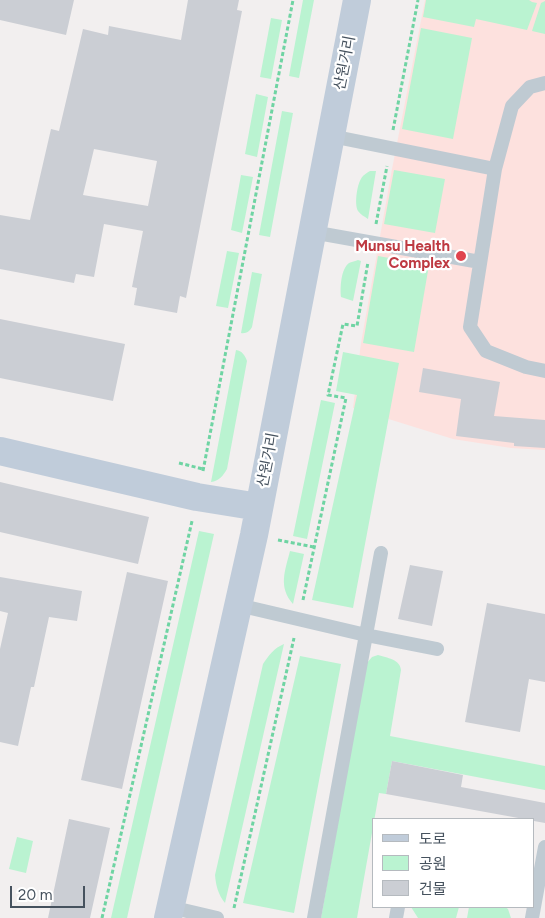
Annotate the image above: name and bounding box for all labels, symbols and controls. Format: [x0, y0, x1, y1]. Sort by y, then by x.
street label: 산원거리 [331, 34, 359, 92]
place label: Munsu Health Complex [355, 238, 450, 273]
marker: Munsu Health Complex [454, 249, 468, 263]
street label: 산원거리 [254, 431, 282, 489]
legend [372, 818, 535, 908]
text: 도로 [419, 830, 447, 848]
text: 공원 [419, 855, 447, 873]
scale bar [12, 876, 88, 908]
text: 건물 [419, 880, 447, 898]
text: 20 m [18, 886, 52, 904]

